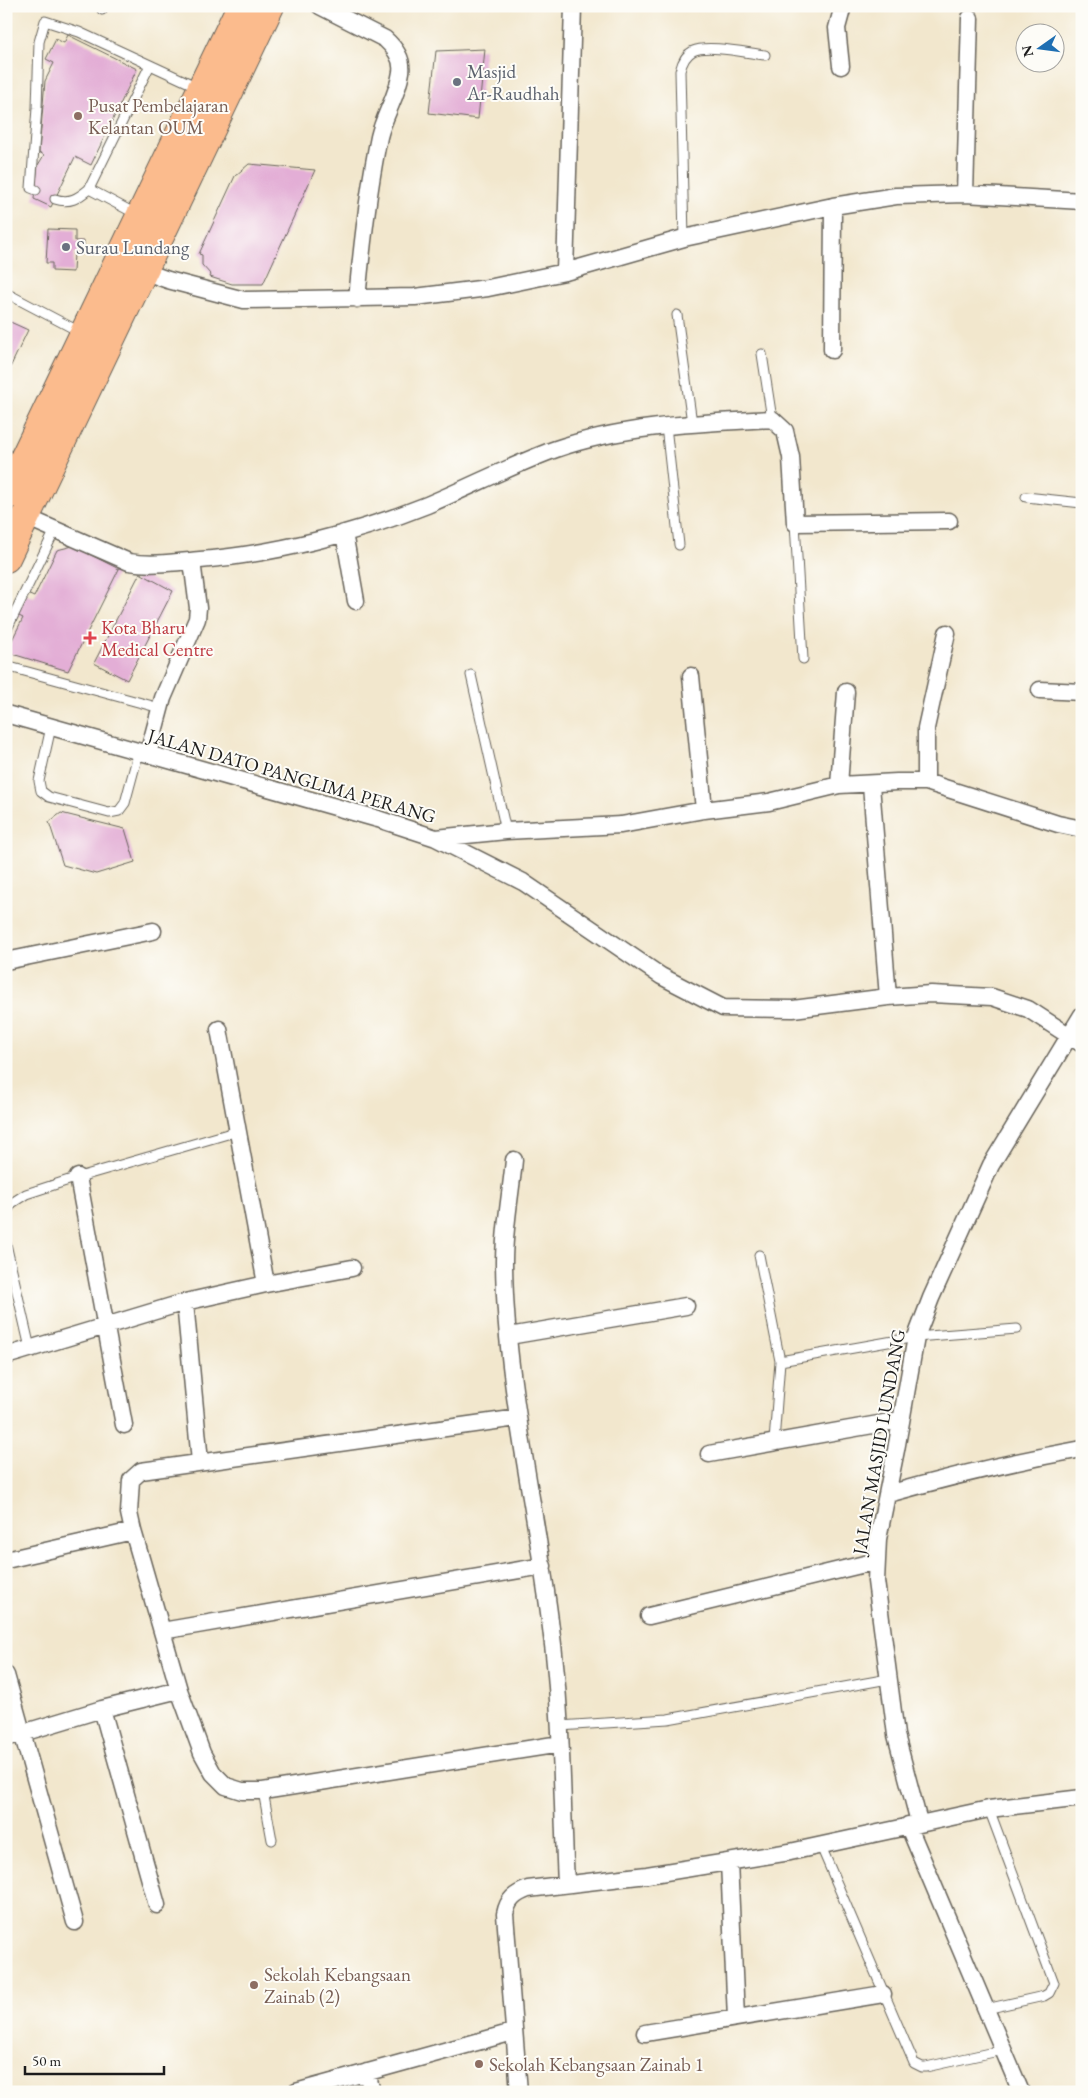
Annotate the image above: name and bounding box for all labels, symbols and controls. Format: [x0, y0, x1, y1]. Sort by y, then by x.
north arrow [1016, 22, 1066, 72]
text: N [1017, 43, 1037, 59]
place label: Masjid Ar-Raudhah [466, 59, 560, 106]
marker: Masjid Ar-Raudhah [451, 76, 463, 88]
place label: Pusat Pembelajaran Kelantan OUM [88, 93, 229, 140]
marker: Pusat Pembelajaran Kelantan OUM [72, 110, 84, 122]
place label: Surau Lundang [76, 235, 190, 260]
marker: Surau Lundang [60, 241, 72, 253]
place label: Kota Bharu Medical Centre [101, 615, 213, 662]
marker: Kota Bharu Medical Centre [83, 631, 97, 645]
street label: JALAN DATO PANGLIMA PERANG [143, 722, 439, 829]
street label: JALAN MASJID LUNDANG [846, 1327, 911, 1559]
place label: Sekolah Kebangsaan Zainab (2) [264, 1962, 411, 2009]
marker: Sekolah Kebangsaan Zainab (2) [248, 1979, 260, 1991]
scale bar [25, 2043, 164, 2075]
text: 50 m [32, 2051, 61, 2070]
place label: Sekolah Kebangsaan Zainab 1 [489, 2052, 704, 2077]
marker: Sekolah Kebangsaan Zainab 1 [473, 2058, 485, 2070]

